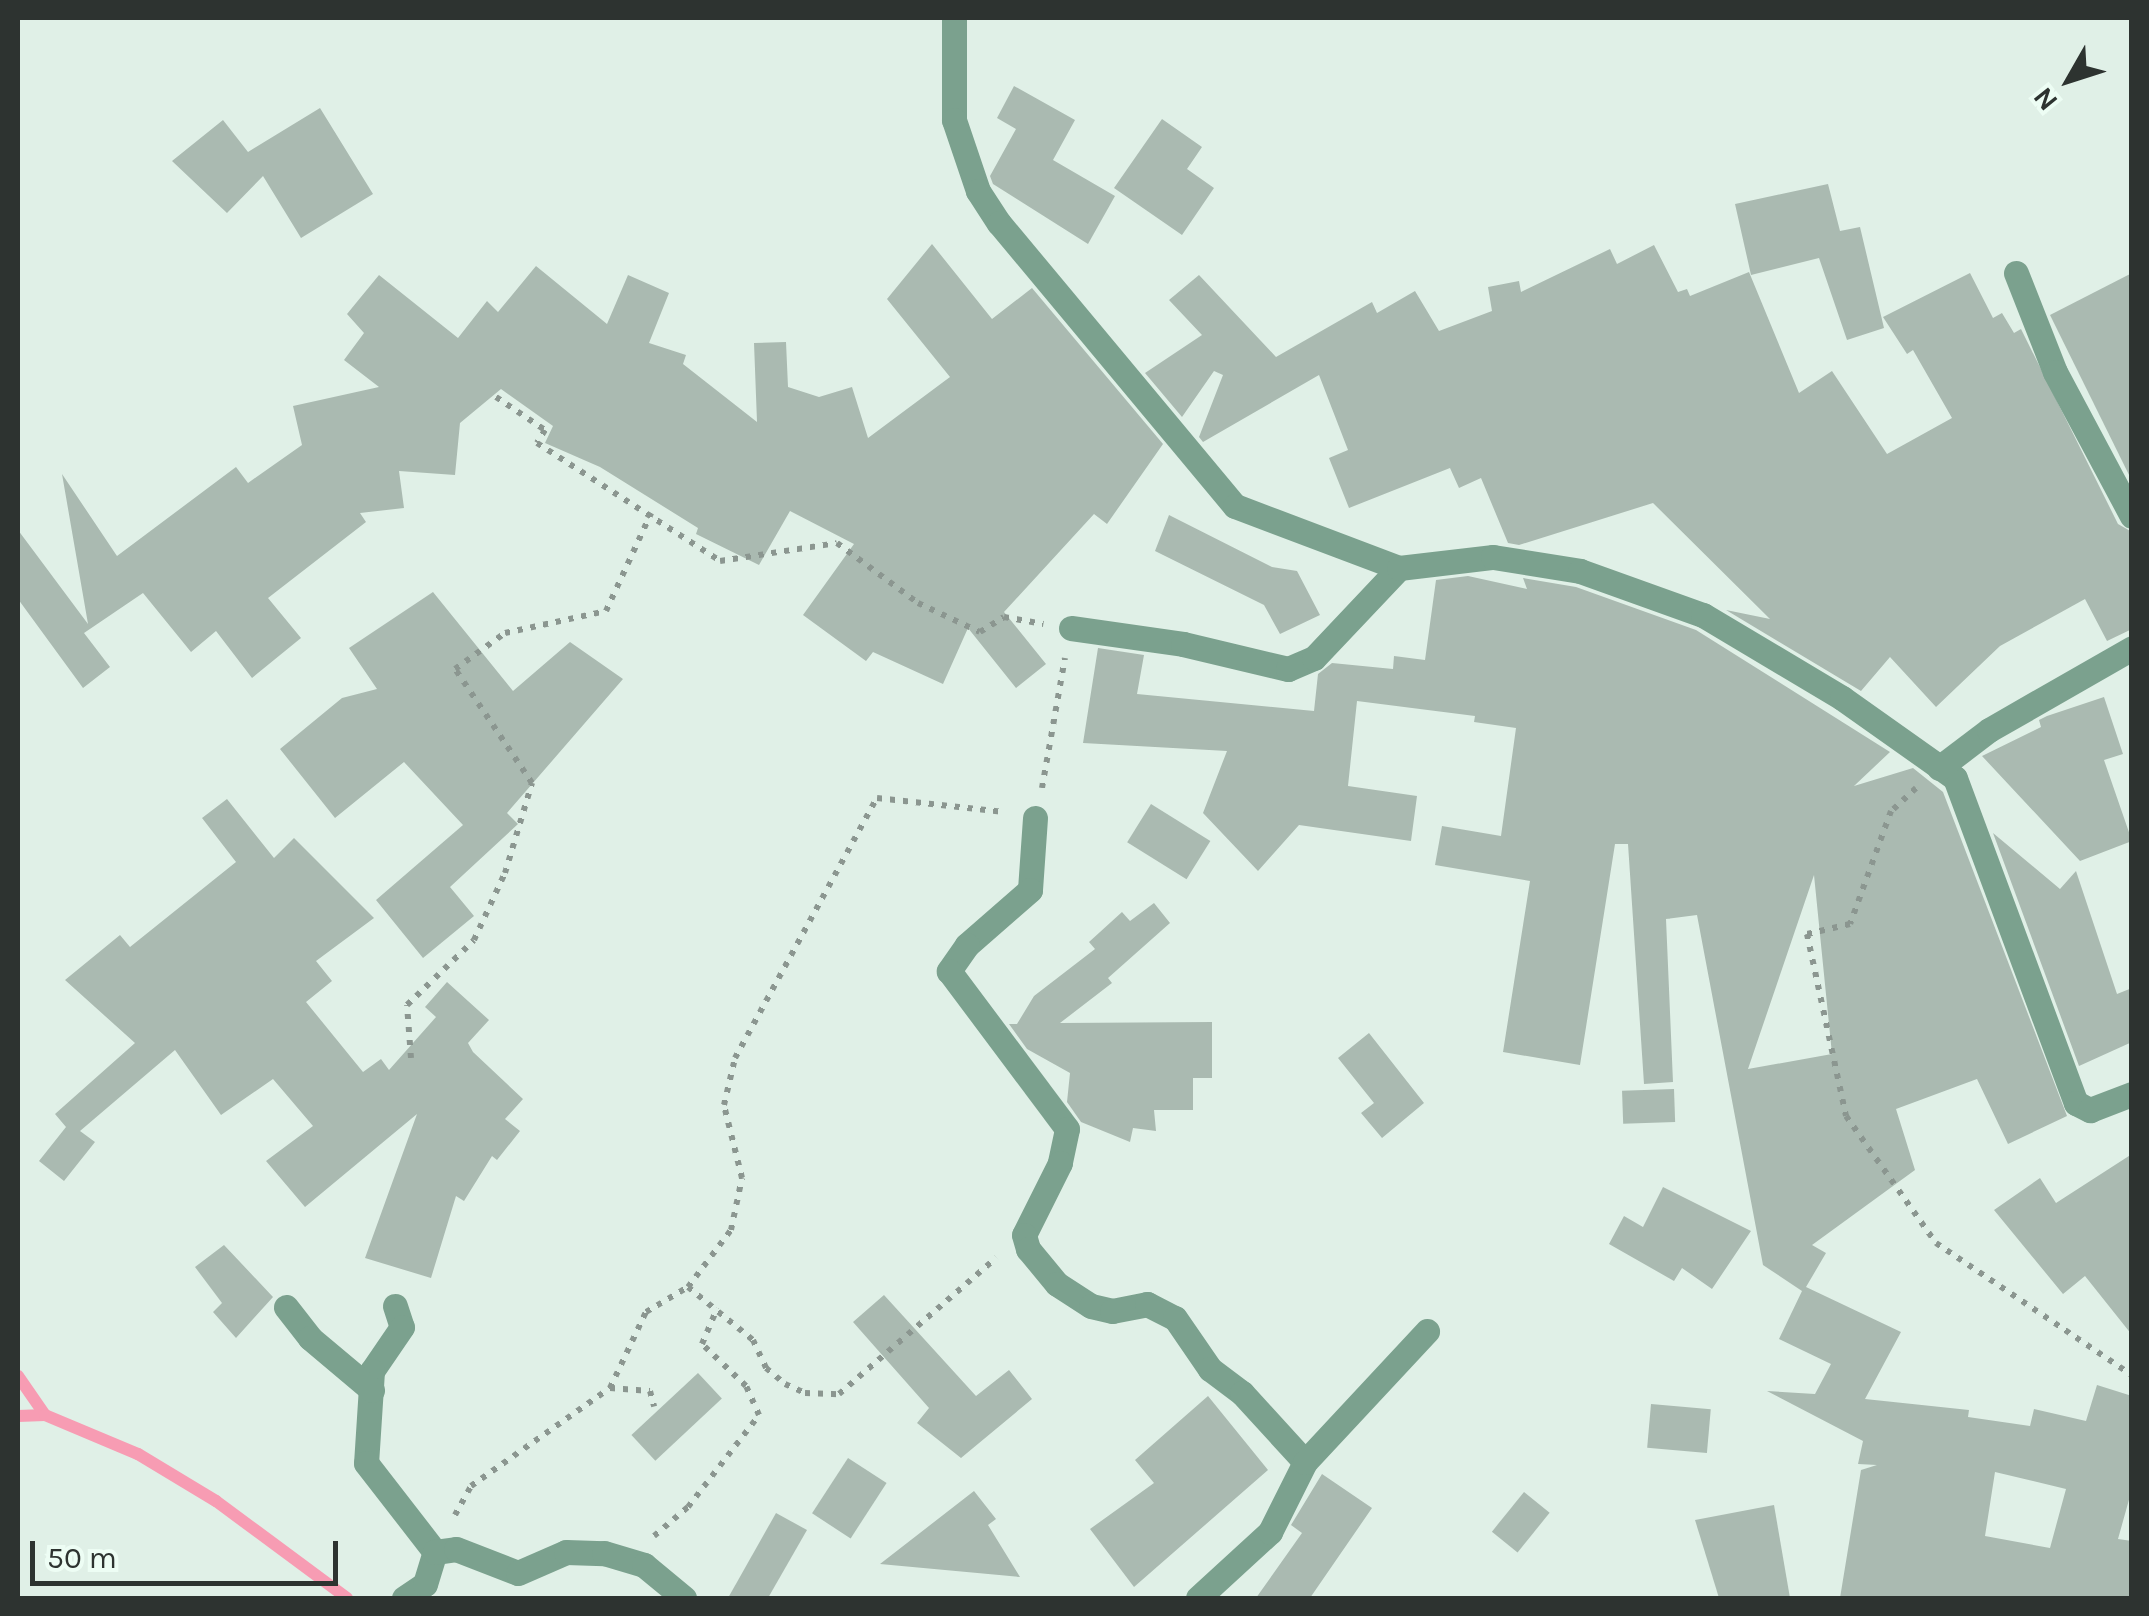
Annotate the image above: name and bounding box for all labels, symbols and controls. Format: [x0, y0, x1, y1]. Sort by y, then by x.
north arrow [2019, 30, 2119, 130]
text: N [2026, 81, 2064, 117]
scale bar [35, 1521, 342, 1583]
text: 50 m [47, 1540, 117, 1576]

